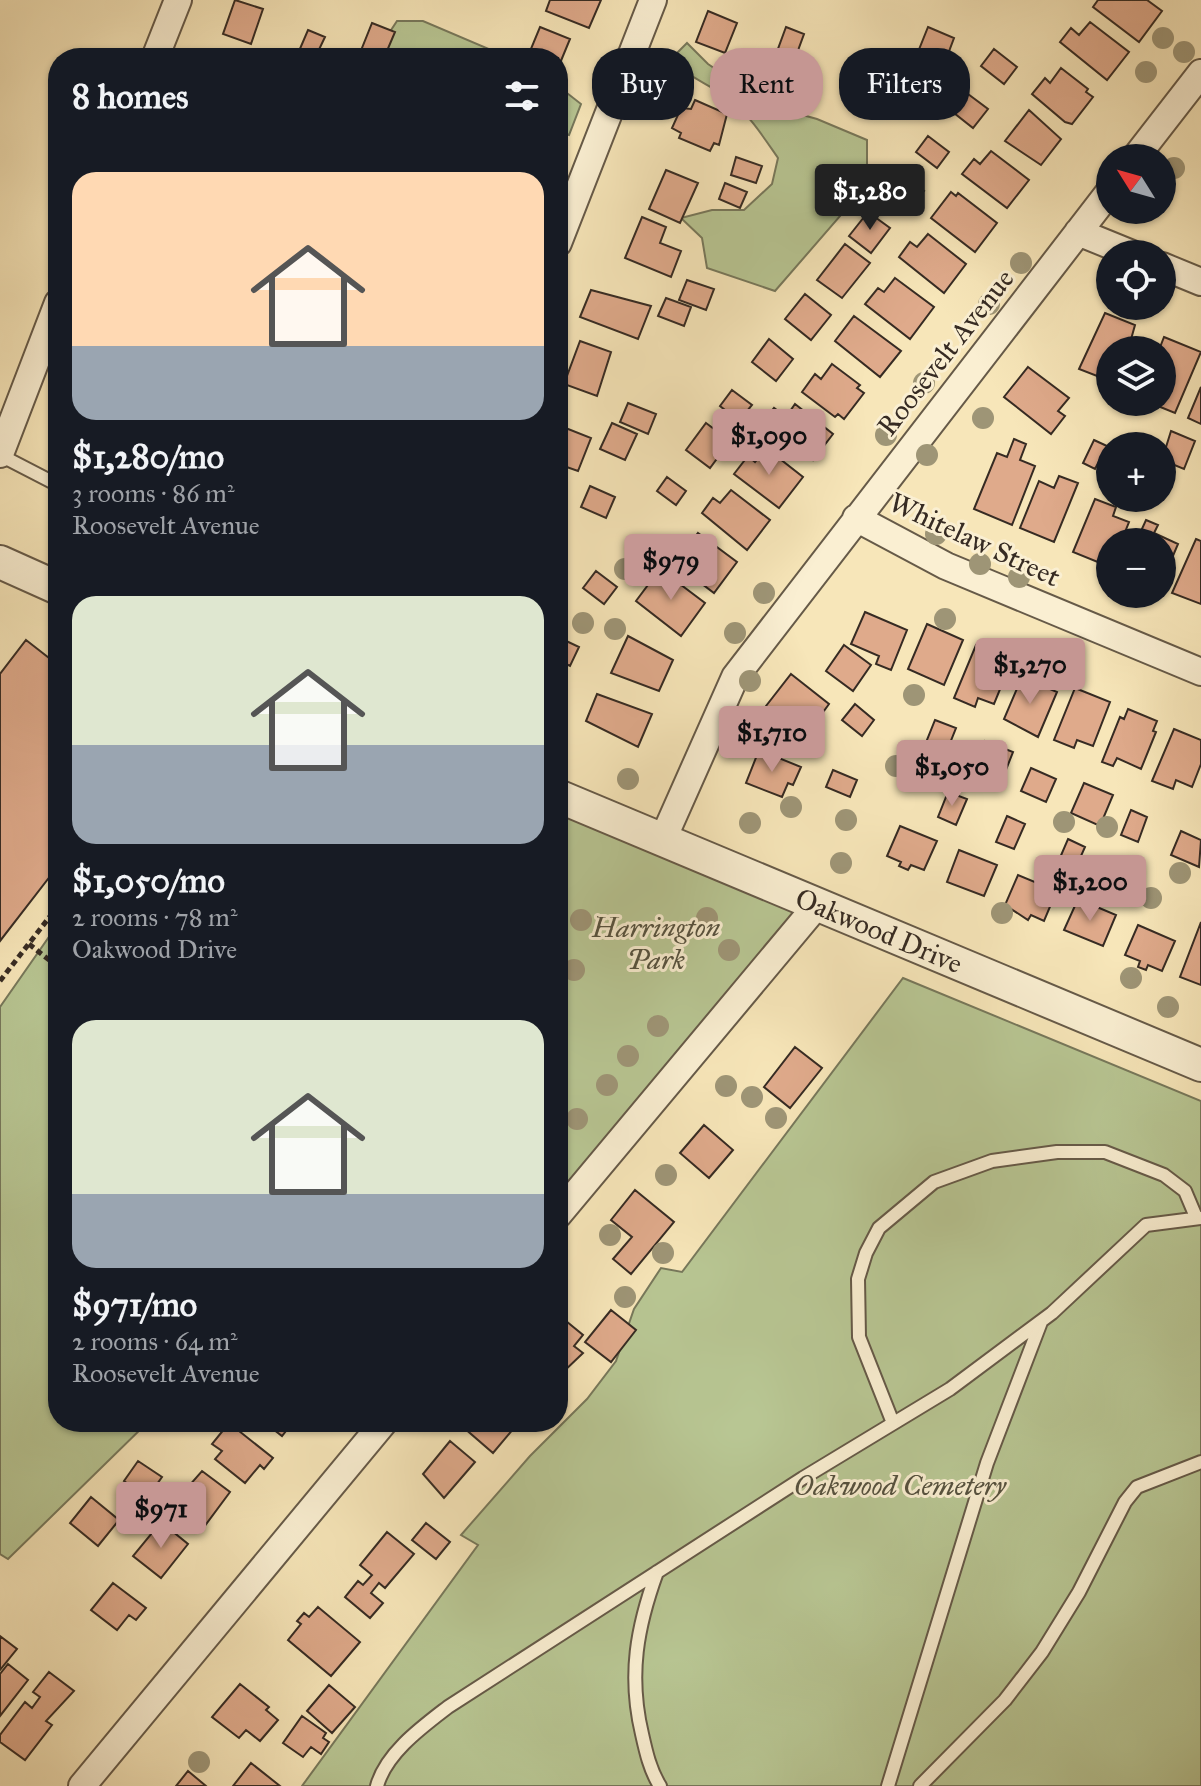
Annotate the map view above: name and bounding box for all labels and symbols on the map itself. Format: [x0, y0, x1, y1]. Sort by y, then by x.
north arrow [1096, 144, 1176, 224]
pin: $1,280 [805, 164, 935, 232]
street label: Roosevelt Avenue [869, 262, 1021, 443]
pin: $1,090 [704, 409, 834, 477]
street label: Whitelaw Street [884, 485, 1066, 594]
pin: $979 [624, 534, 718, 602]
pin: $1,270 [965, 638, 1095, 706]
pin: $1,710 [707, 706, 837, 774]
pin: $1,050 [887, 740, 1017, 808]
pin: $1,200 [1025, 855, 1155, 923]
street label: Oakwood Drive [790, 880, 968, 981]
park label: Harrington Park [591, 910, 721, 977]
park label: Oakwood Cemetery [794, 1468, 1008, 1503]
pin: $971 [114, 1482, 208, 1550]

